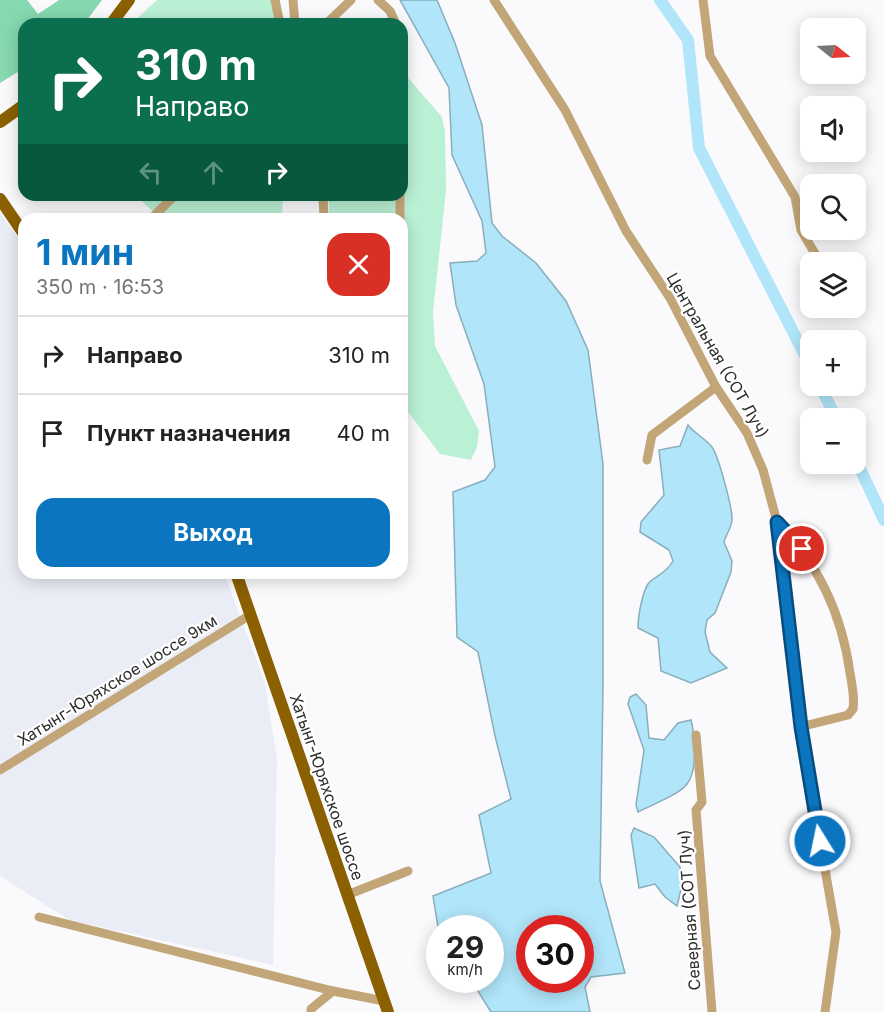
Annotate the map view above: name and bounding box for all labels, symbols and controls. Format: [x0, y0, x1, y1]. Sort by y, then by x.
north arrow [800, 18, 866, 84]
map controls [800, 18, 866, 474]
text: 310 m [135, 39, 257, 90]
icon: right [36, 42, 114, 120]
text: Направо [135, 90, 250, 123]
button: sound [800, 96, 866, 162]
icon: left [134, 156, 167, 189]
icon: ahead [197, 156, 230, 189]
icon: right [260, 156, 293, 189]
button: search [800, 174, 866, 240]
text: 1 мин [36, 230, 134, 274]
button: close [327, 233, 390, 296]
button: layers [800, 252, 866, 318]
street label: Центральная (СОТ Луч) [663, 269, 773, 441]
text: 350 m · 16:53 [36, 275, 164, 299]
button: + [800, 330, 866, 396]
icon: right [36, 339, 69, 372]
text: Направо [87, 342, 183, 368]
text: 310 m [328, 342, 390, 368]
button: − [800, 408, 866, 474]
icon: arrive [36, 417, 69, 450]
text: Пункт назначения [87, 420, 291, 446]
text: 40 m [336, 420, 390, 446]
button: Выход [36, 498, 390, 567]
pin [776, 523, 827, 574]
icon: arrive [785, 532, 818, 565]
street label: Хатынг-Юряхское шоссе 9км [14, 610, 220, 750]
street label: Хатынг-Юряхское шоссе [286, 691, 368, 883]
position arrow [788, 809, 852, 873]
street label: Северная (СОТ Луч) [673, 829, 705, 991]
speed limit sign: 30 [516, 915, 594, 993]
text: 29 [446, 929, 484, 965]
text: km/h [447, 960, 483, 979]

